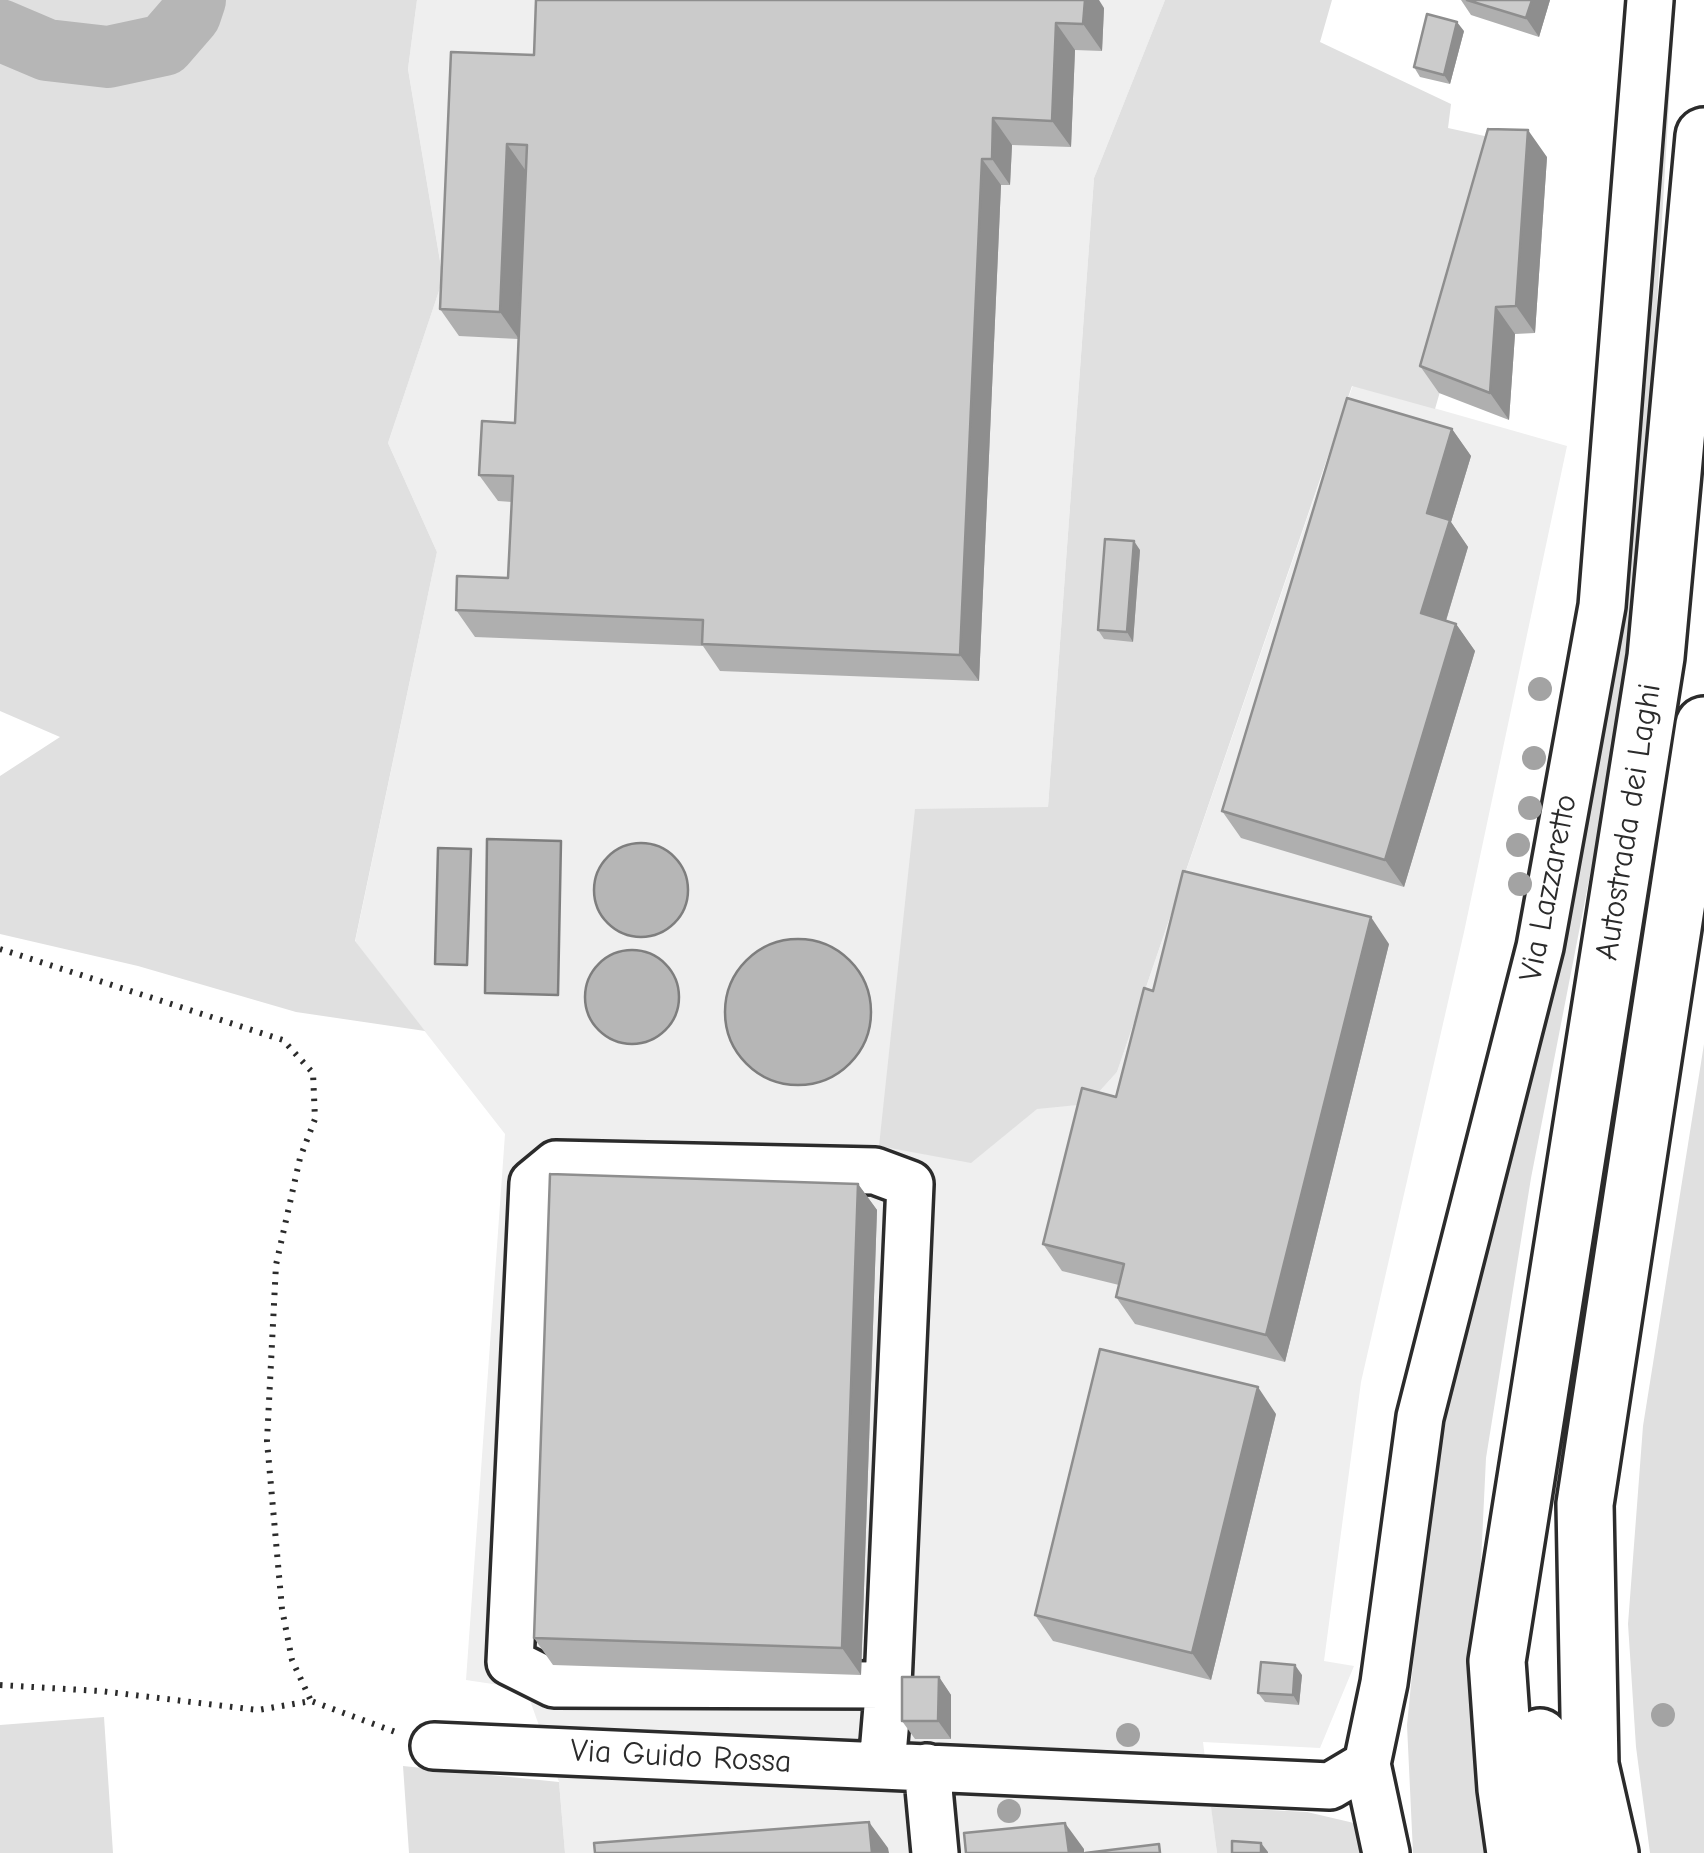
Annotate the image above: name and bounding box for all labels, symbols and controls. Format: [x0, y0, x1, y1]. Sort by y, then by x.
street label: Autostrada dei Laghi [1588, 681, 1670, 963]
street label: Via Lazzaretto [1512, 791, 1586, 985]
street label: Via Guido Rossa [570, 1732, 792, 1782]

